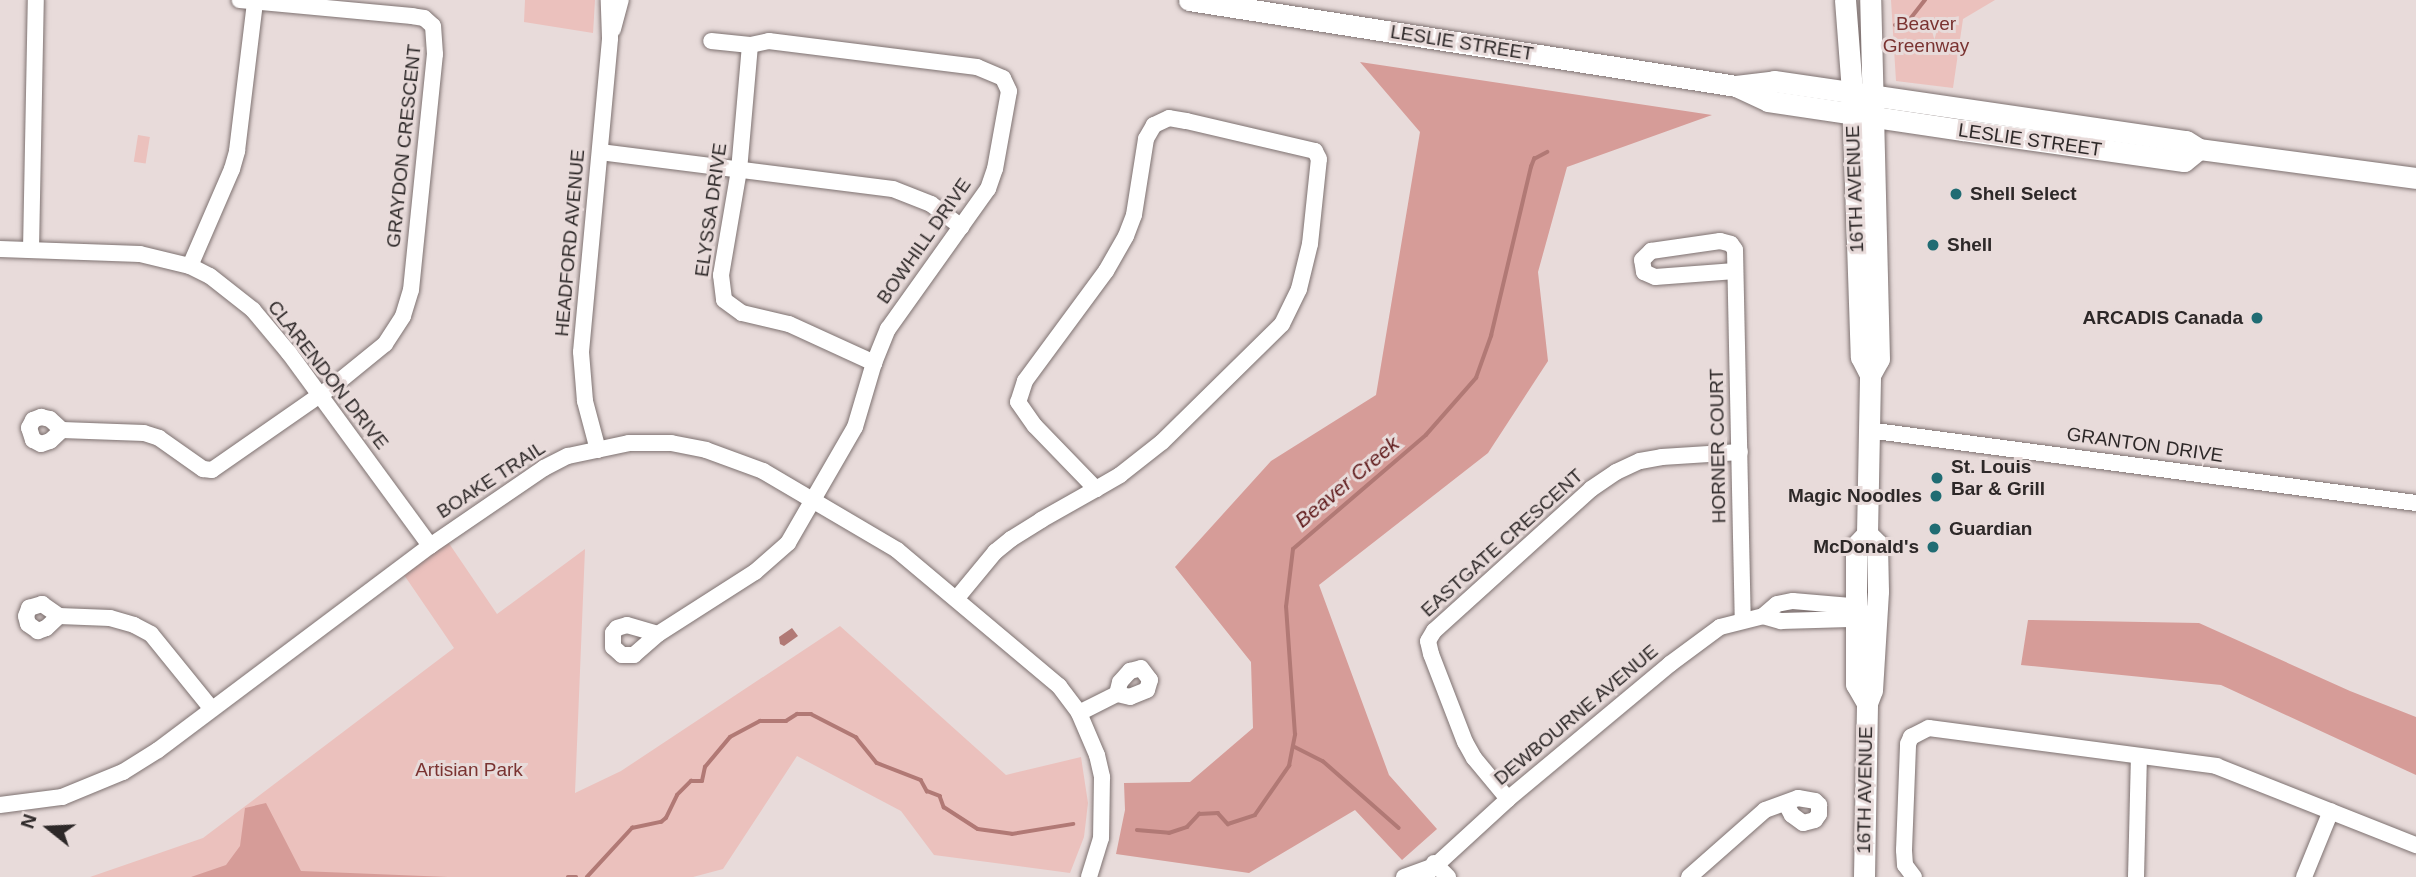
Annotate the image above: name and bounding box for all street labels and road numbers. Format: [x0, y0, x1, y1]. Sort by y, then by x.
street label: LESLIE STREET [1389, 20, 1535, 66]
street label: GRAYDON CRESCENT [382, 43, 426, 249]
street label: LESLIE STREET [1957, 119, 2103, 161]
street label: 16TH AVENUE [1841, 124, 1869, 254]
street label: ELYSSA DRIVE [690, 141, 732, 279]
street label: HEADFORD AVENUE [550, 148, 590, 338]
street label: BOWHILL DRIVE [872, 173, 976, 309]
street label: CLARENDON DRIVE [263, 296, 393, 454]
street label: HORNER COURT [1705, 368, 1731, 524]
street label: GRANTON DRIVE [2065, 423, 2225, 467]
street label: BOAKE TRAIL [433, 437, 549, 523]
street label: EASTGATE CRESCENT [1416, 464, 1588, 622]
street label: DEWBOURNE AVENUE [1489, 640, 1663, 790]
street label: 16TH AVENUE [1852, 726, 1878, 854]

